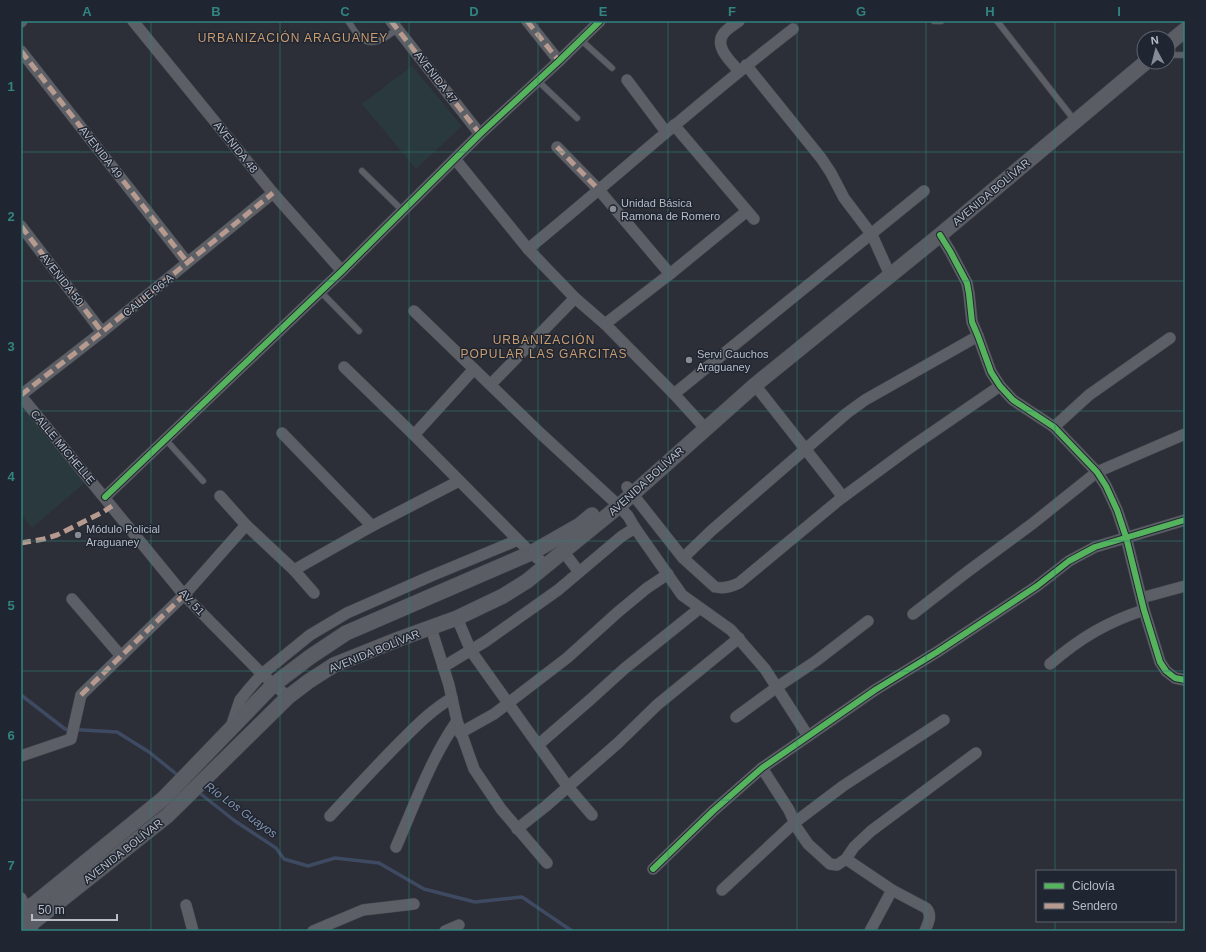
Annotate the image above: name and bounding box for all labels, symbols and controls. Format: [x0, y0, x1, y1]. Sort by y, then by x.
text: A [82, 4, 92, 19]
text: B [211, 4, 221, 19]
text: C [340, 4, 350, 19]
text: D [469, 4, 479, 19]
text: E [599, 4, 608, 19]
text: F [728, 4, 736, 19]
text: G [856, 4, 866, 19]
text: H [985, 4, 995, 19]
text: I [1117, 4, 1121, 19]
district label: URBANIZACIÓN ARAGUANEY [198, 30, 388, 45]
north arrow [1136, 30, 1176, 70]
text: N [1150, 34, 1160, 47]
street label: AVENIDA 47 [412, 49, 460, 105]
text: 1 [7, 79, 15, 94]
street label: AVENIDA 48 [212, 119, 260, 175]
street label: AVENIDA 49 [77, 124, 125, 180]
street label: AVENIDA BOLÍVAR [950, 156, 1032, 228]
place label: Unidad Básica Ramona de Romero [621, 197, 720, 222]
marker: Unidad Básica Ramona de Romero [608, 204, 618, 214]
text: 2 [7, 209, 15, 224]
street label: AVENIDA 50 [38, 251, 86, 307]
street label: CALLE 96-A [120, 271, 176, 319]
district label: URBANIZACIÓN POPULAR LAS GARCITAS [460, 332, 628, 361]
text: 3 [7, 339, 15, 354]
place label: Servi Cauchos Araguaney [697, 348, 769, 373]
marker: Servi Cauchos Araguaney [684, 355, 694, 365]
street label: CALLE MICHELLE [29, 408, 97, 486]
street label: AVENIDA BOLÍVAR [606, 444, 686, 518]
text: 4 [7, 469, 15, 484]
place label: Módulo Policial Araguaney [86, 523, 160, 548]
marker: Módulo Policial Araguaney [73, 530, 83, 540]
street label: AV. 51 [177, 586, 207, 618]
text: 5 [7, 598, 15, 613]
street label: AVENIDA BOLÍVAR [327, 627, 421, 675]
text: 6 [7, 728, 15, 743]
water label: Río Los Guayos [202, 779, 280, 841]
street label: AVENIDA BOLÍVAR [81, 816, 165, 886]
text: 7 [7, 858, 15, 873]
legend [1036, 870, 1176, 922]
text: Ciclovía [1072, 879, 1115, 893]
scale bar [32, 896, 117, 922]
text: Sendero [1072, 899, 1118, 913]
text: 50 m [38, 903, 65, 917]

